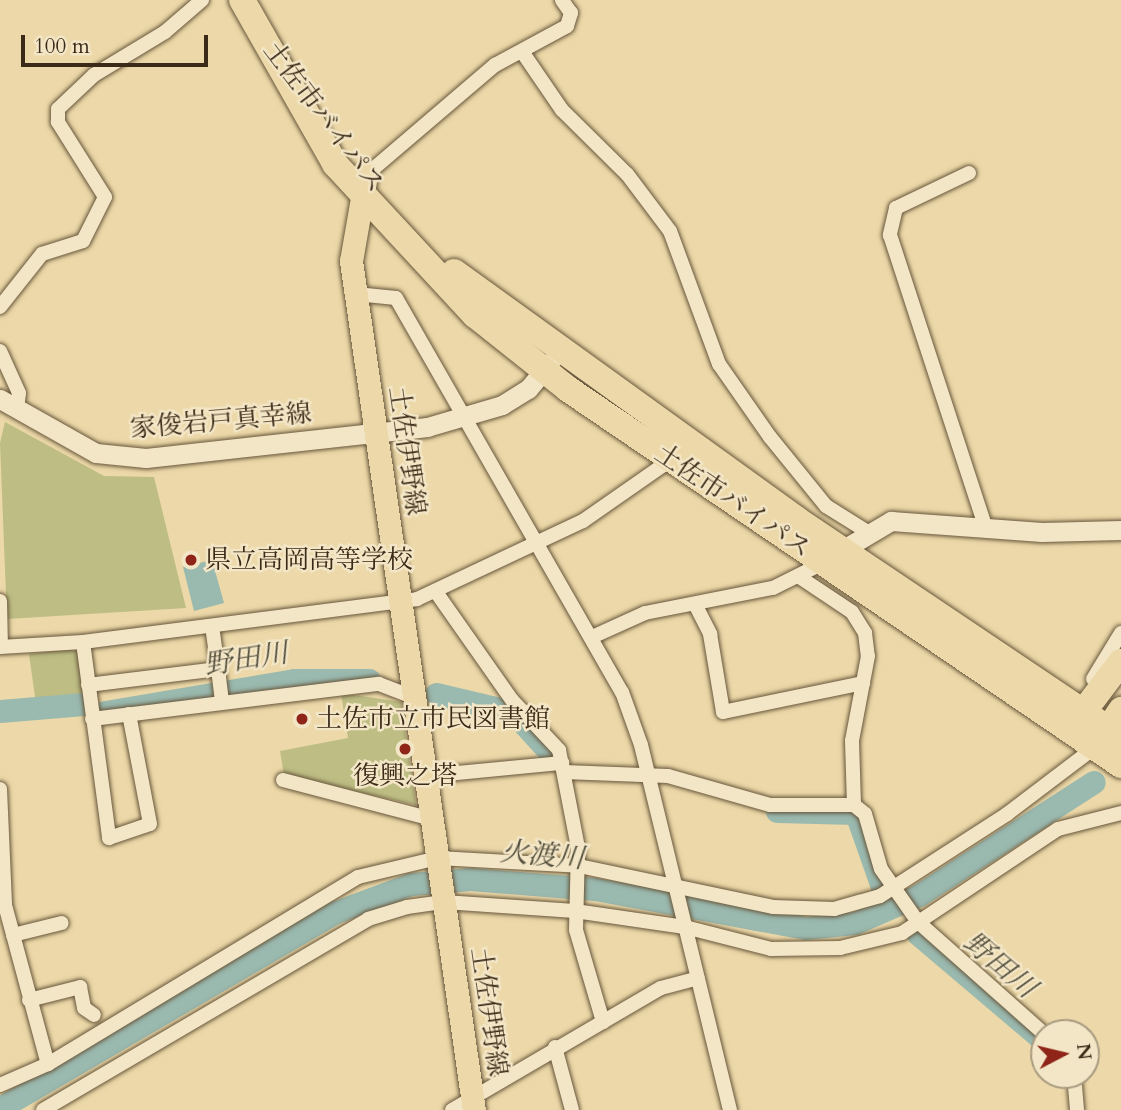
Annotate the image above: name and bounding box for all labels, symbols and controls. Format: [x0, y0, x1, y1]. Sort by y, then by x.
scale bar [24, 21, 212, 65]
text: 100 m [34, 32, 90, 61]
street label: 土佐市バイパス [257, 35, 391, 199]
street label: 土佐伊野線 [383, 384, 431, 518]
street label: 家俊岩戸真幸線 [129, 398, 313, 444]
street label: 土佐市バイパス [649, 437, 817, 565]
place label: 県立高岡高等学校 [205, 544, 413, 576]
marker: 県立高岡高等学校 [183, 552, 199, 568]
water label: 野田川 [202, 636, 290, 682]
place label: 土佐市立市民図書館 [316, 703, 550, 735]
marker: 土佐市立市民図書館 [294, 711, 310, 727]
marker: 復興之塔 [397, 741, 413, 757]
place label: 復興之塔 [353, 760, 457, 792]
water label: 火渡川 [499, 835, 585, 875]
water label: 野田川 [957, 925, 1043, 1005]
street label: 土佐伊野線 [465, 945, 513, 1079]
north arrow [1030, 1019, 1100, 1089]
text: N [1070, 1042, 1098, 1061]

